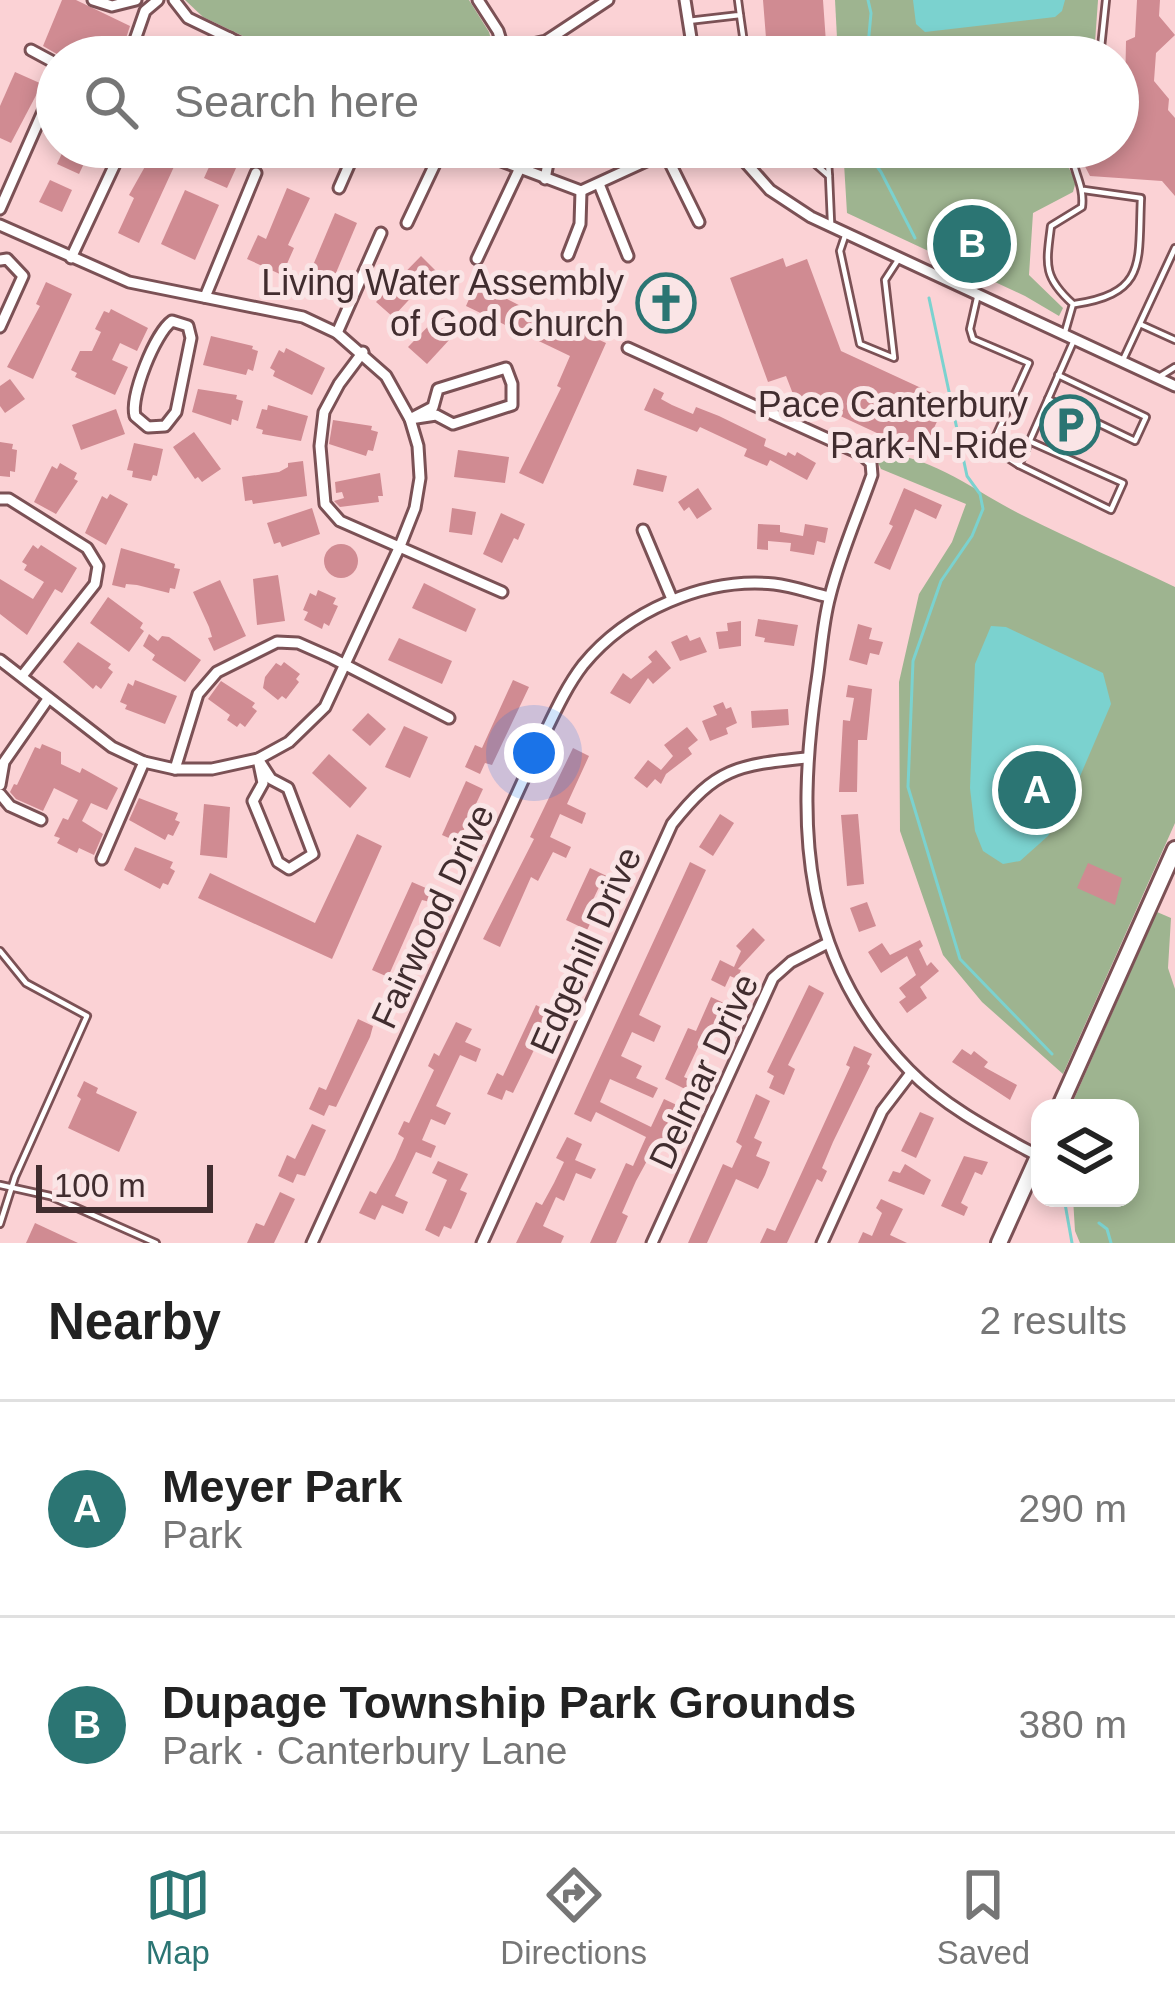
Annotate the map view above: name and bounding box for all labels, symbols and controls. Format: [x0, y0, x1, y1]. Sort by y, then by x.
search box [36, 36, 1139, 168]
icon: search [78, 69, 144, 135]
text: Search here [174, 76, 419, 127]
pin: B [933, 199, 1011, 289]
place label: Living Water Assembly of God Church [261, 262, 624, 344]
church icon: Living Water Assembly of God Church [635, 272, 697, 334]
place label: Pace Canterbury Park-N-Ride [758, 384, 1028, 466]
parking icon: Pace Canterbury Park-N-Ride [1039, 394, 1101, 456]
your location [504, 723, 564, 783]
pin: A [998, 745, 1076, 835]
street label: Fairwood Drive [363, 798, 502, 1035]
street label: Edgehill Drive [522, 840, 649, 1060]
street label: Delmar Drive [640, 967, 766, 1175]
map controls [1031, 1099, 1139, 1207]
button: layers [1031, 1099, 1139, 1207]
scale bar [36, 1159, 213, 1212]
text: 100 m [54, 1167, 146, 1204]
text: Nearby [48, 1293, 221, 1350]
text: 2 results [980, 1299, 1127, 1342]
text: Meyer Park [162, 1461, 402, 1512]
text: A [73, 1487, 101, 1530]
text: 290 m [1019, 1487, 1127, 1530]
text: Park [162, 1513, 242, 1556]
text: Dupage Township Park Grounds [162, 1677, 856, 1728]
text: B [73, 1703, 101, 1746]
text: 380 m [1019, 1703, 1127, 1746]
text: Park · Canterbury Lane [162, 1729, 567, 1772]
tab: Map [145, 1862, 211, 1972]
tab: Directions [500, 1862, 647, 1972]
tab: Saved [937, 1862, 1030, 1972]

